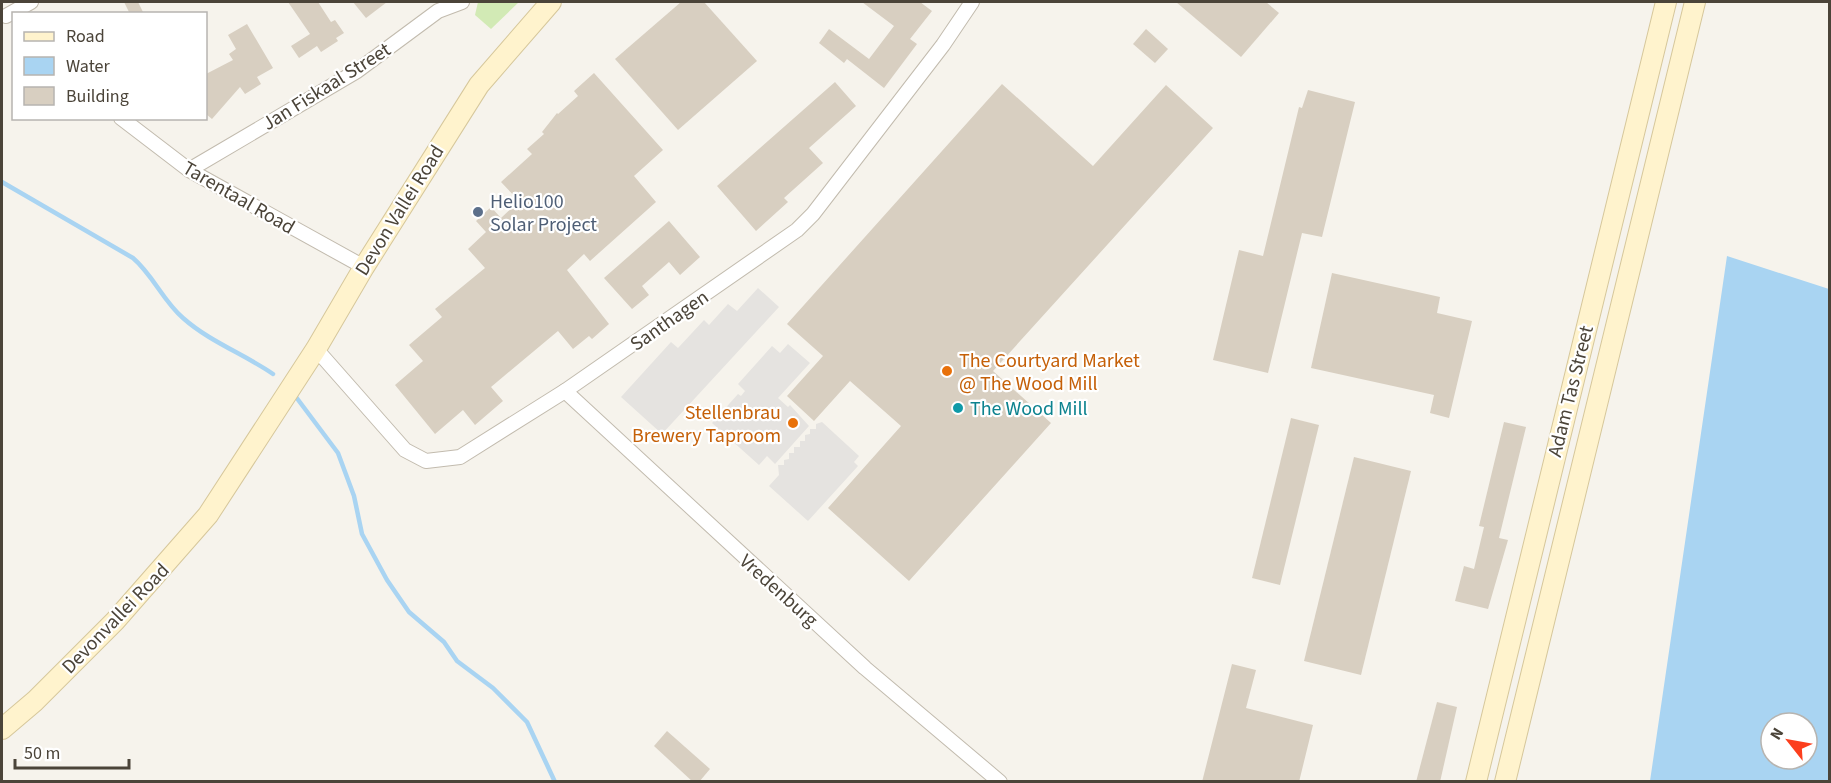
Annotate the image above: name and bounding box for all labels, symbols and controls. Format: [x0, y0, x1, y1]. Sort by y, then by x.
legend [12, 12, 207, 120]
text: Road [66, 24, 105, 49]
street label: Jan Fiskaal Street [257, 36, 396, 138]
text: Water [66, 54, 110, 79]
text: Building [66, 84, 129, 109]
street label: Devon Vallei Road [348, 140, 451, 281]
street label: Tarentaal Road [177, 154, 300, 241]
place label: Helio100 Solar Project [490, 188, 597, 239]
marker: Helio100 Solar Project [471, 205, 485, 219]
street label: Santhagen [625, 284, 715, 358]
street label: Adam Tas Street [1541, 322, 1601, 460]
place label: The Courtyard Market @ The Wood Mill [959, 347, 1140, 398]
marker: The Courtyard Market @ The Wood Mill [940, 364, 954, 378]
place label: The Wood Mill [970, 395, 1088, 423]
place label: Stellenbrau Brewery Taproom [632, 399, 781, 450]
marker: The Wood Mill [951, 401, 965, 415]
marker: Stellenbrau Brewery Taproom [786, 416, 800, 430]
street label: Vredenburg [733, 548, 824, 634]
street label: Devonvallei Road [56, 557, 176, 680]
north arrow [1759, 711, 1819, 771]
text: N [1765, 724, 1789, 744]
scale bar [15, 732, 129, 770]
text: 50 m [24, 741, 60, 766]

